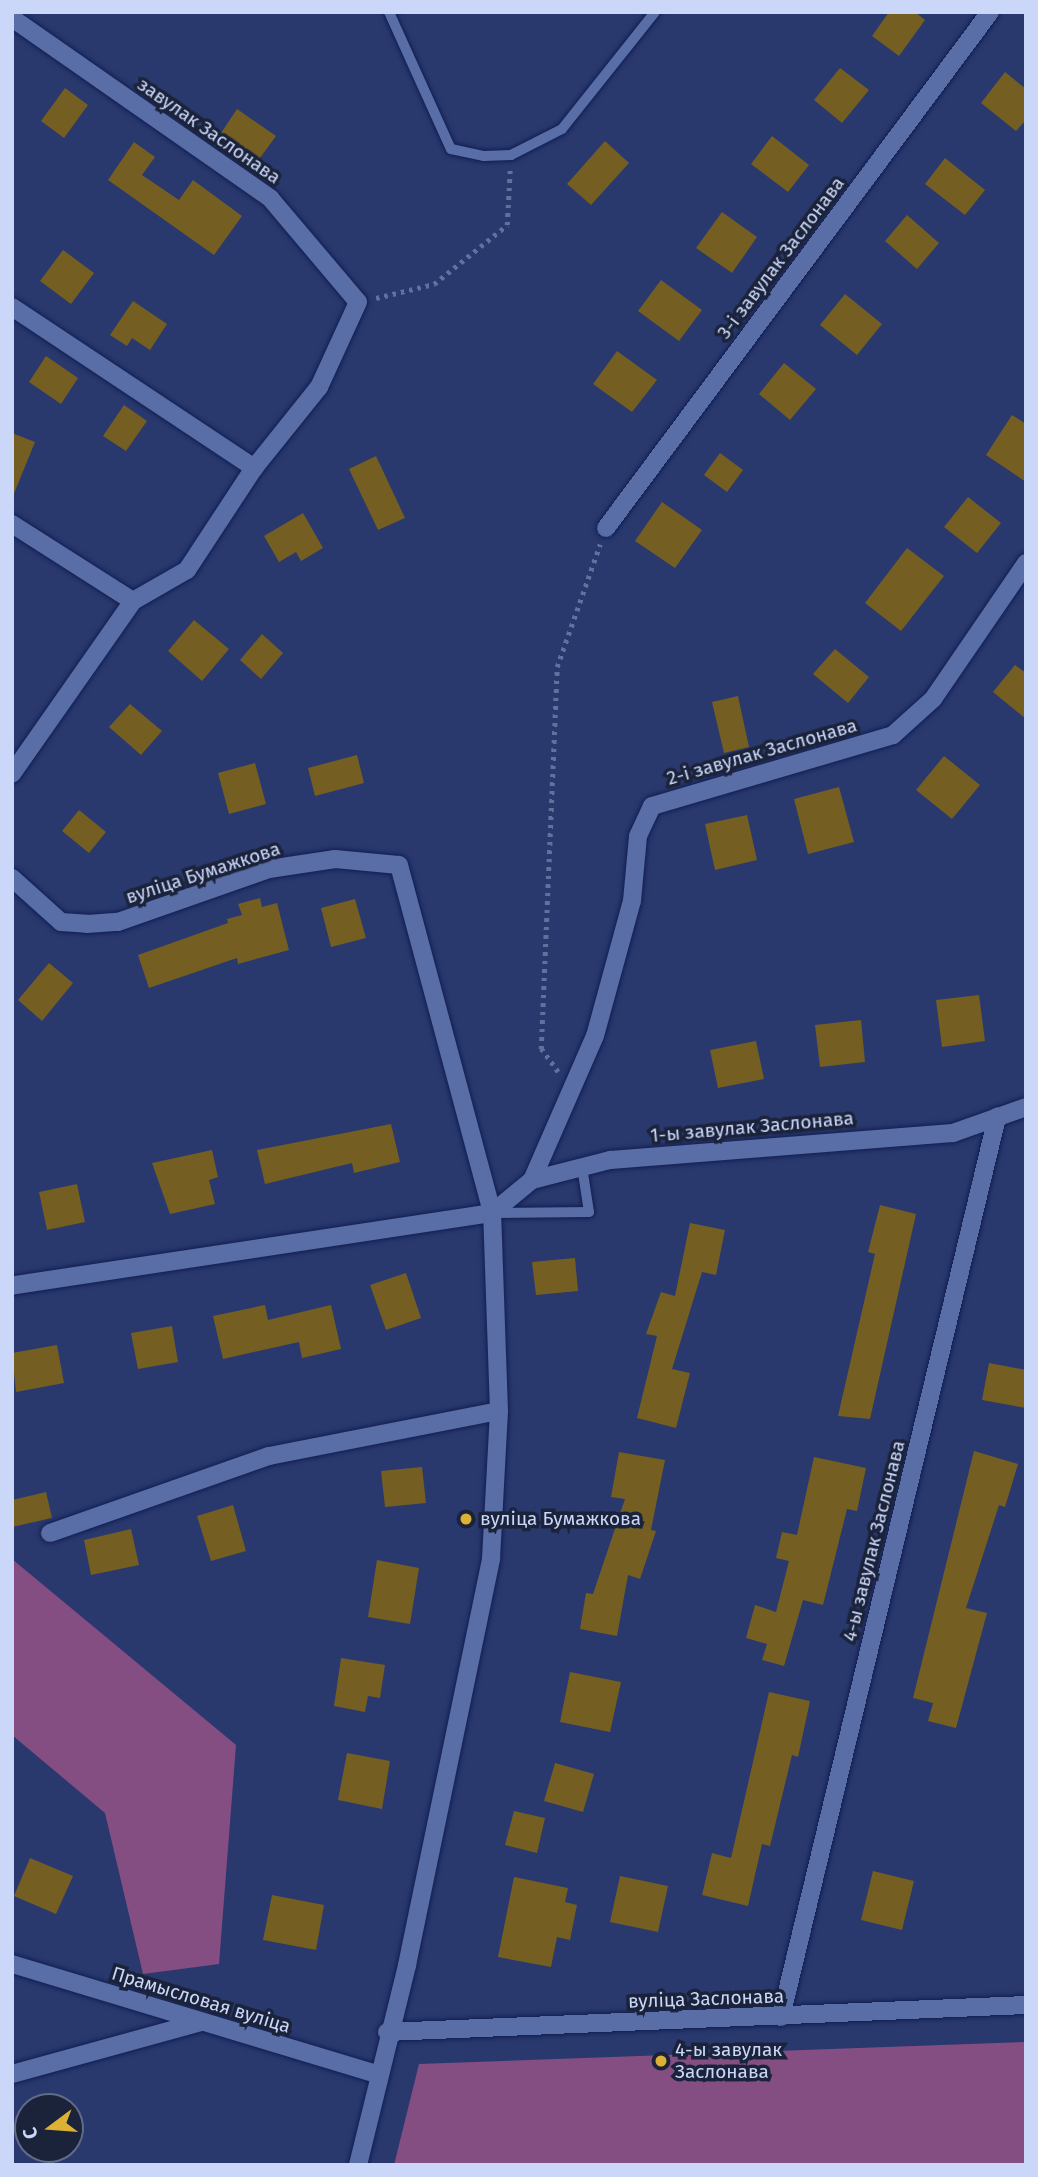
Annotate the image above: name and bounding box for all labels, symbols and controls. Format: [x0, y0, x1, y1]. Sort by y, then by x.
street label: завулак Заслонава [133, 73, 285, 189]
street label: 3-і завулак Заслонава [713, 173, 849, 343]
street label: 2-і завулак Заслонава [664, 714, 860, 790]
street label: вуліца Бумажкова [123, 837, 283, 909]
street label: 1-ы завулак Заслонава [649, 1107, 855, 1147]
street label: 4-ы завулак Заслонава [838, 1438, 910, 1644]
place label: вуліца Бумажкова [480, 1508, 641, 1530]
marker: вуліца Бумажкова [458, 1511, 474, 1527]
street label: Прамысловая вуліца [109, 1962, 293, 2038]
street label: вуліца Заслонава [628, 1985, 784, 2013]
place label: 4-ы завулак Заслонава [675, 2039, 782, 2083]
marker: 4-ы завулак Заслонава [653, 2053, 669, 2069]
north arrow [14, 2093, 84, 2163]
text: С [18, 2125, 43, 2142]

